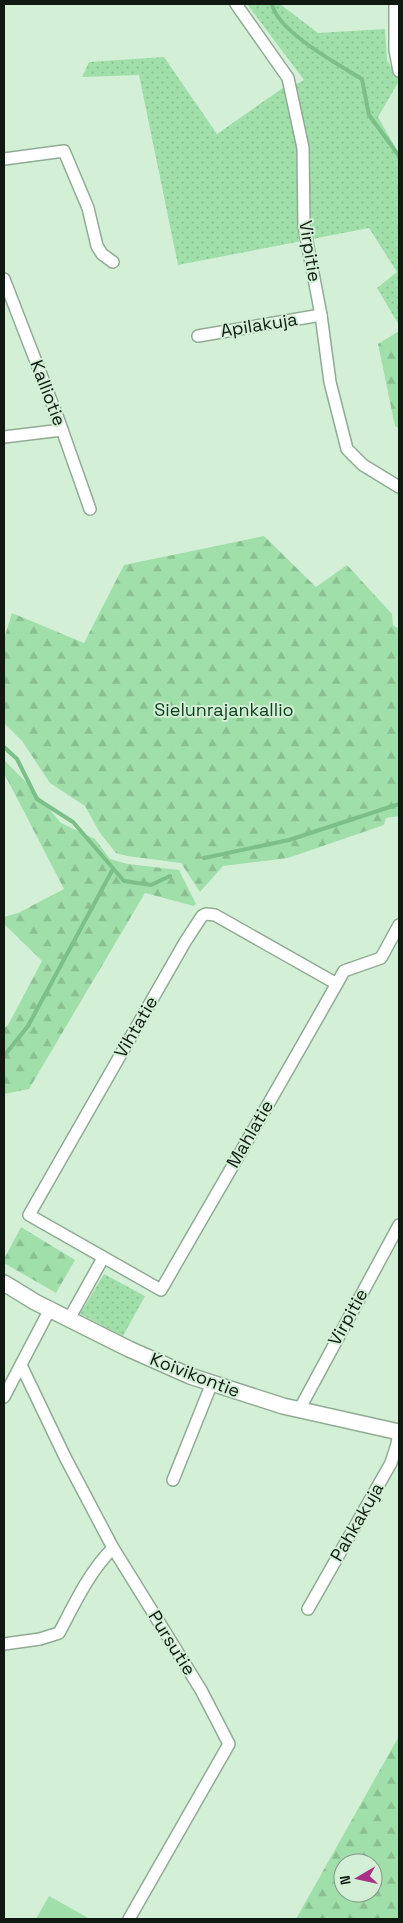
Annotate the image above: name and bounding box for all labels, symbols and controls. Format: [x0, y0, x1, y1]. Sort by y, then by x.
street label: Virpitie [294, 219, 327, 283]
street label: Apilakuja [219, 307, 299, 342]
street label: Kalliotie [25, 357, 72, 429]
park label: Sielunrajankallio [154, 698, 294, 721]
street label: Vihtatie [109, 992, 162, 1062]
street label: Mahlatie [221, 1096, 278, 1172]
street label: Virpitie [323, 1284, 373, 1349]
street label: Koivikontie [147, 1347, 244, 1402]
street label: Pahkakuja [325, 1478, 388, 1565]
street label: Pursutie [144, 1606, 201, 1679]
north arrow [333, 1853, 383, 1903]
text: N [336, 1874, 355, 1886]

